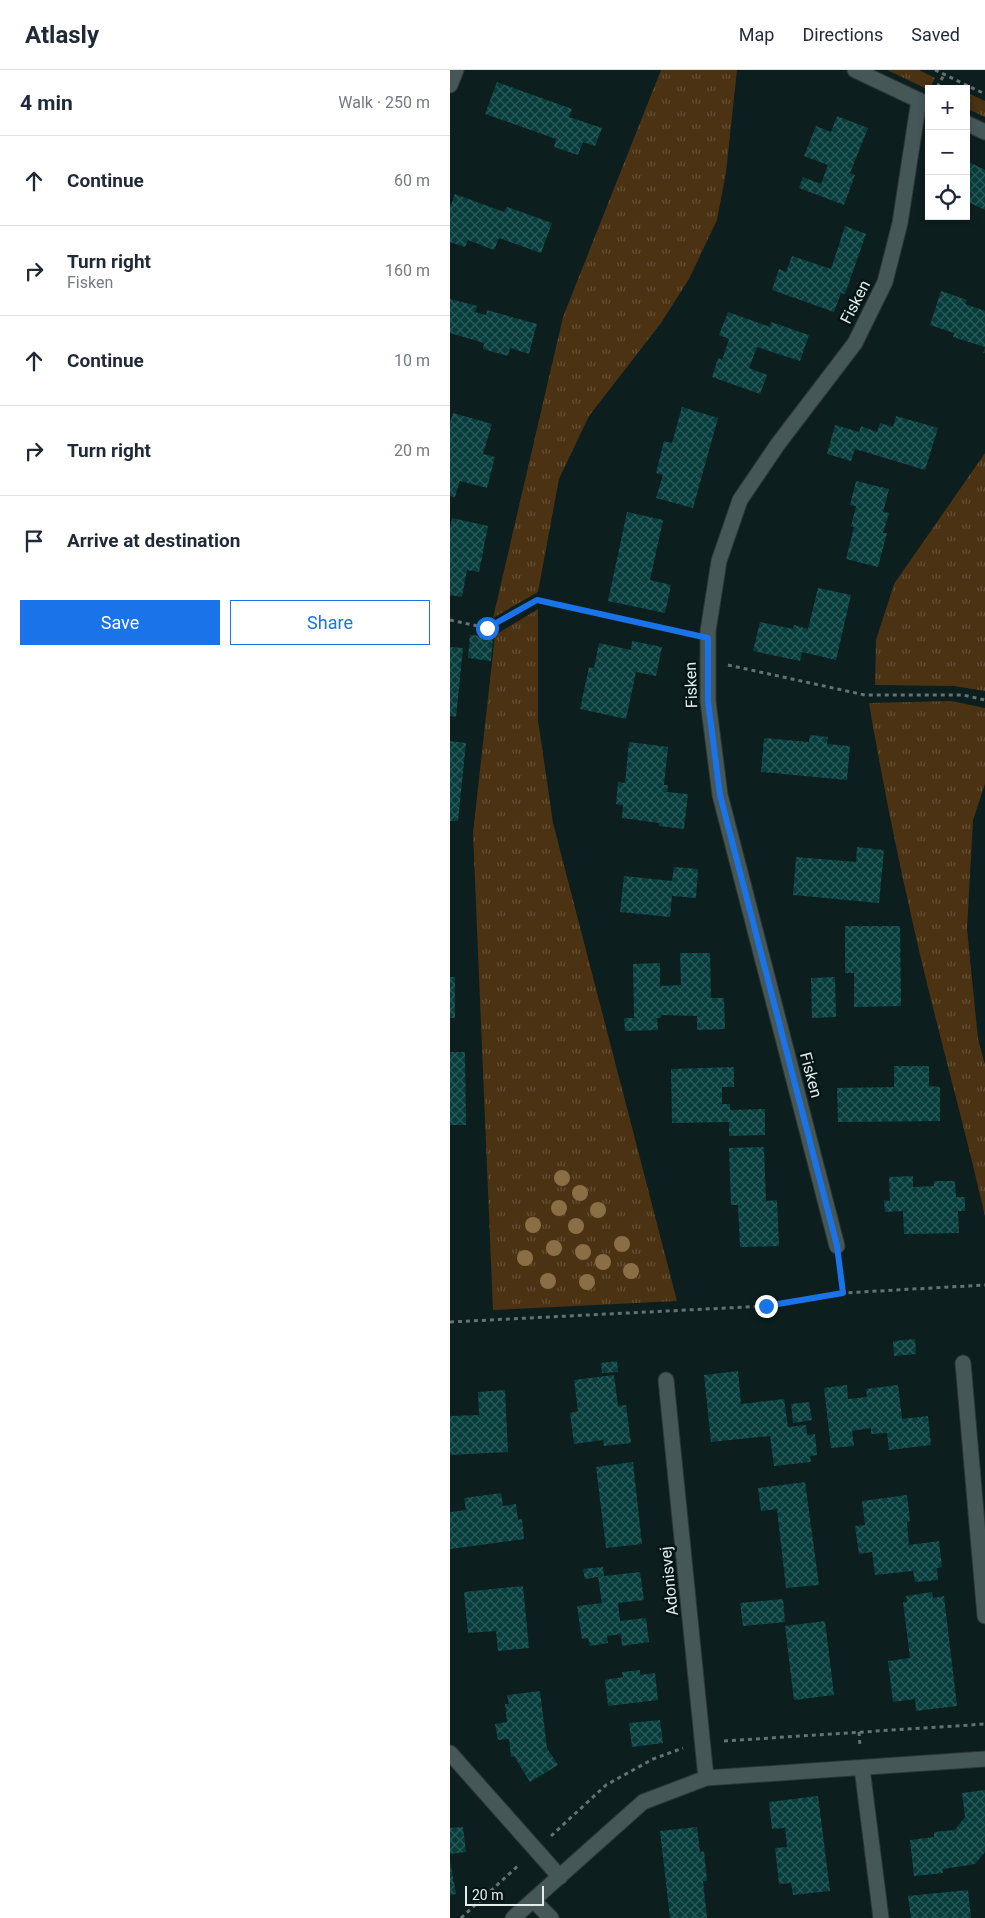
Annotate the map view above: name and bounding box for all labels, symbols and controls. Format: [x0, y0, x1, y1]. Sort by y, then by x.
text: Atlasly [25, 21, 99, 49]
text: Map [739, 24, 774, 45]
text: Directions [802, 24, 883, 45]
text: Saved [911, 24, 960, 45]
map controls [925, 85, 970, 220]
button: + [925, 85, 970, 130]
text: 4 min [20, 91, 73, 115]
text: Walk · 250 m [338, 93, 430, 112]
button: − [925, 130, 970, 175]
icon: ahead [20, 167, 48, 195]
text: Continue [67, 169, 144, 192]
text: 60 m [394, 171, 430, 190]
button: locate [925, 175, 970, 220]
text: Turn right [67, 250, 151, 273]
icon: right [20, 257, 48, 285]
text: 160 m [385, 261, 430, 280]
text: Fisken [67, 273, 113, 292]
street label: Fisken [836, 277, 874, 327]
icon: ahead [20, 347, 48, 375]
text: Continue [67, 349, 144, 372]
text: 10 m [394, 351, 430, 370]
icon: right [20, 437, 48, 465]
text: Turn right [67, 439, 151, 462]
text: 20 m [394, 441, 430, 460]
icon: arrive [20, 527, 48, 555]
text: Arrive at destination [67, 529, 240, 552]
button: Save [20, 600, 220, 645]
button: Share [230, 600, 430, 645]
route start [476, 617, 499, 640]
street label: Fisken [681, 662, 701, 708]
street label: Fisken [796, 1050, 826, 1100]
route end [755, 1295, 778, 1318]
street label: Adonisvej [656, 1545, 682, 1617]
scale bar [465, 1883, 544, 1906]
text: 20 m [472, 1887, 504, 1903]

